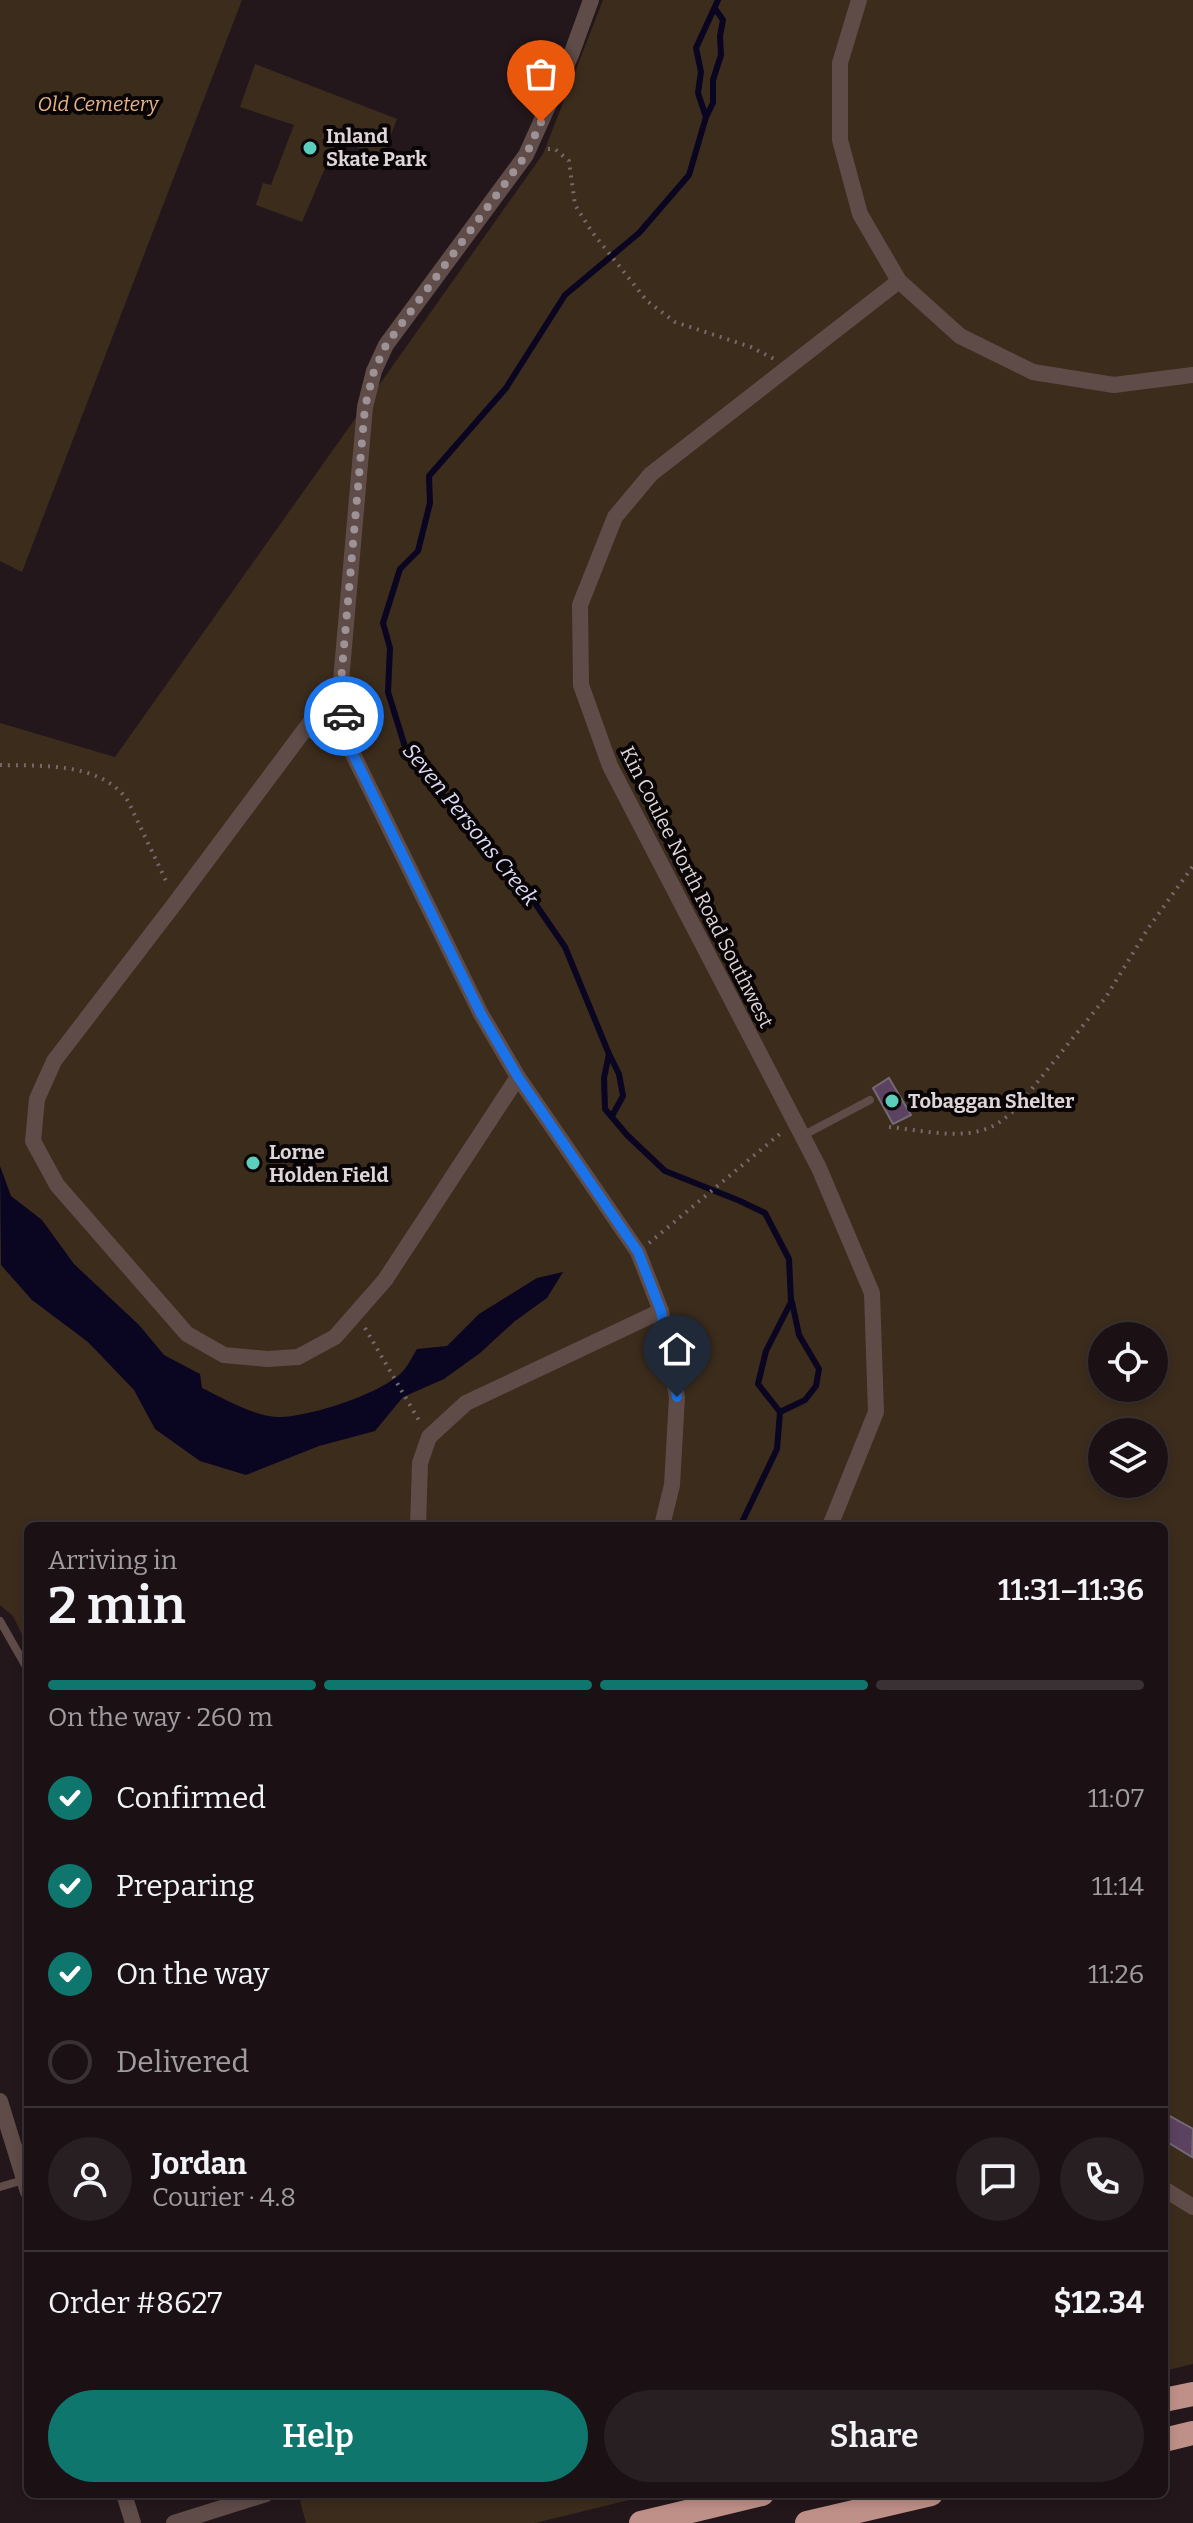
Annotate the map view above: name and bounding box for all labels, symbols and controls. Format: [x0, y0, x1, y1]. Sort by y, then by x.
pin [507, 40, 575, 122]
icon: bag [519, 52, 563, 96]
park label: Old Cemetery [38, 92, 160, 116]
place label: Inland Skate Park [326, 124, 427, 171]
marker: Inland Skate Park [301, 139, 319, 157]
courier [304, 676, 384, 756]
icon: car [322, 694, 366, 738]
water label: Seven Persons Creek [397, 738, 545, 912]
street label: Kin Coulee North Road Southwest [615, 742, 779, 1032]
place label: Tobaggan Shelter [908, 1089, 1075, 1113]
marker: Tobaggan Shelter [883, 1092, 901, 1110]
place label: Lorne Holden Field [269, 1140, 388, 1187]
marker: Lorne Holden Field [244, 1154, 262, 1172]
pin [643, 1315, 711, 1397]
map controls [1088, 1322, 1168, 1498]
button: locate [1088, 1322, 1168, 1402]
icon: home [655, 1327, 699, 1371]
button: layers [1088, 1418, 1168, 1498]
text: Arriving in [48, 1545, 177, 1576]
text: 11:31–11:36 [998, 1572, 1144, 1608]
text: 2 min [48, 1574, 186, 1637]
text: On the way · 260 m [48, 1702, 273, 1733]
icon: check [48, 1776, 92, 1820]
text: Confirmed [116, 1780, 266, 1816]
text: 11:07 [1088, 1783, 1144, 1814]
icon: check [48, 1864, 92, 1908]
text: Preparing [116, 1868, 254, 1904]
text: 11:14 [1092, 1871, 1144, 1902]
icon: check [48, 1952, 92, 1996]
text: On the way [116, 1956, 269, 1992]
text: 11:26 [1088, 1959, 1144, 1990]
text: Delivered [116, 2044, 249, 2080]
button: person [48, 2137, 132, 2221]
button: chat [956, 2137, 1040, 2221]
button: phone [1060, 2137, 1144, 2221]
text: Jordan [152, 2146, 247, 2182]
text: Courier · 4.8 [152, 2182, 296, 2213]
text: Order #8627 [48, 2285, 222, 2321]
text: $12.34 [1054, 2285, 1144, 2321]
button: Help [48, 2390, 588, 2482]
button: Share [604, 2390, 1144, 2482]

